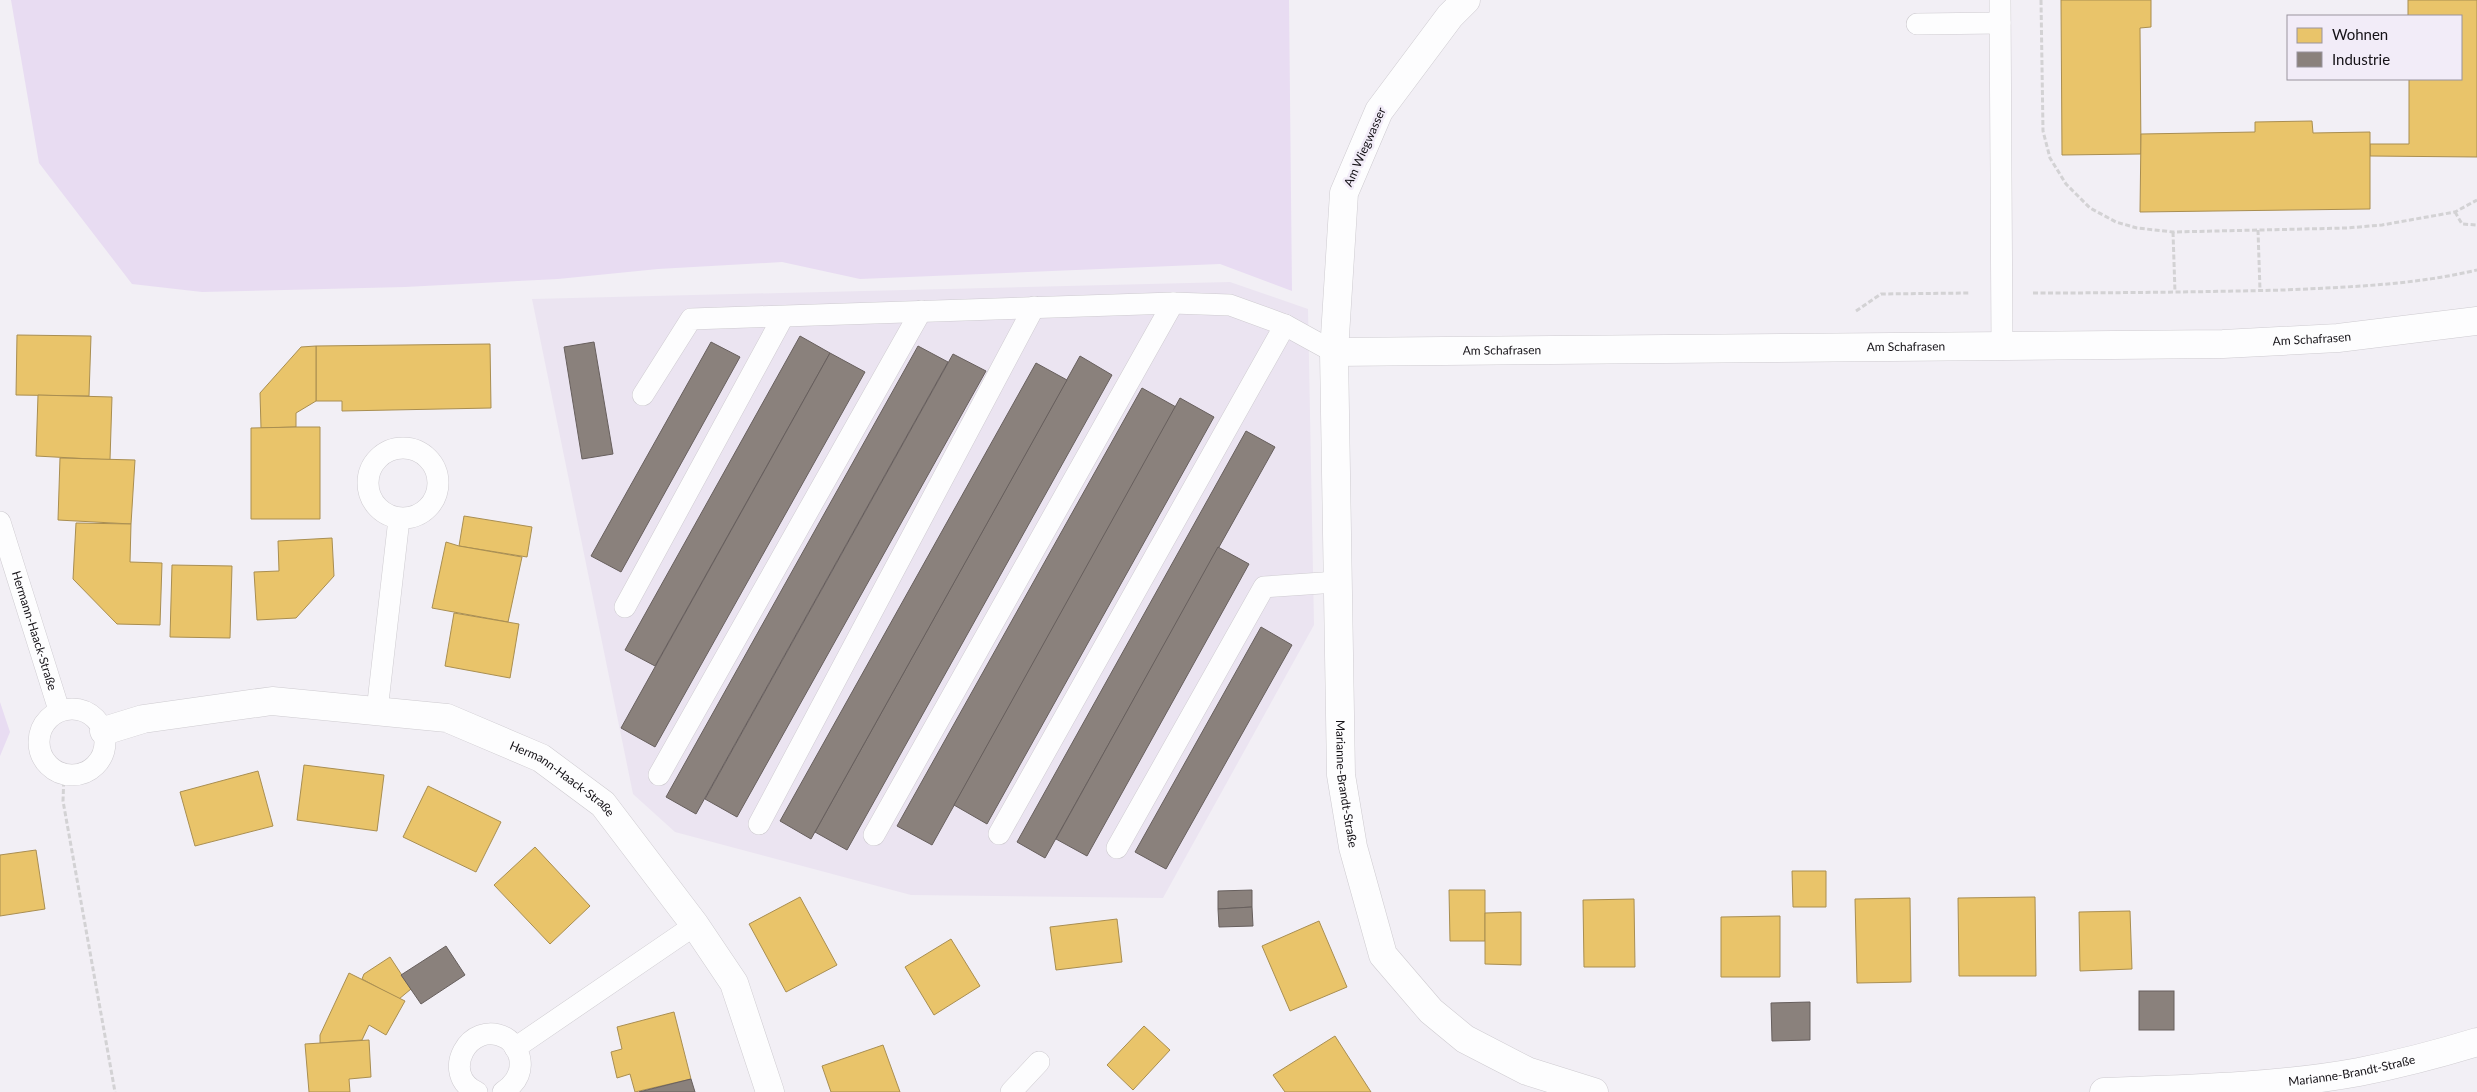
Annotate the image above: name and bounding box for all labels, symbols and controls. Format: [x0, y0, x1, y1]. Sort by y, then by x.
legend [2287, 15, 2462, 80]
text: Wohnen [2332, 25, 2388, 43]
text: Industrie [2332, 50, 2390, 68]
street label: Am Wiegwasser [1340, 104, 1389, 189]
street label: Am Schafrasen [2272, 328, 2352, 348]
street label: Am Schafrasen [1867, 338, 1945, 354]
street label: Am Schafrasen [1463, 342, 1541, 358]
street label: Hermann-Haack-Straße [9, 569, 60, 692]
street label: Marianne-Brandt-Straße [1333, 720, 1361, 849]
street label: Hermann-Haack-Straße [508, 738, 618, 819]
street label: Marianne-Brandt-Straße [2288, 1052, 2417, 1089]

